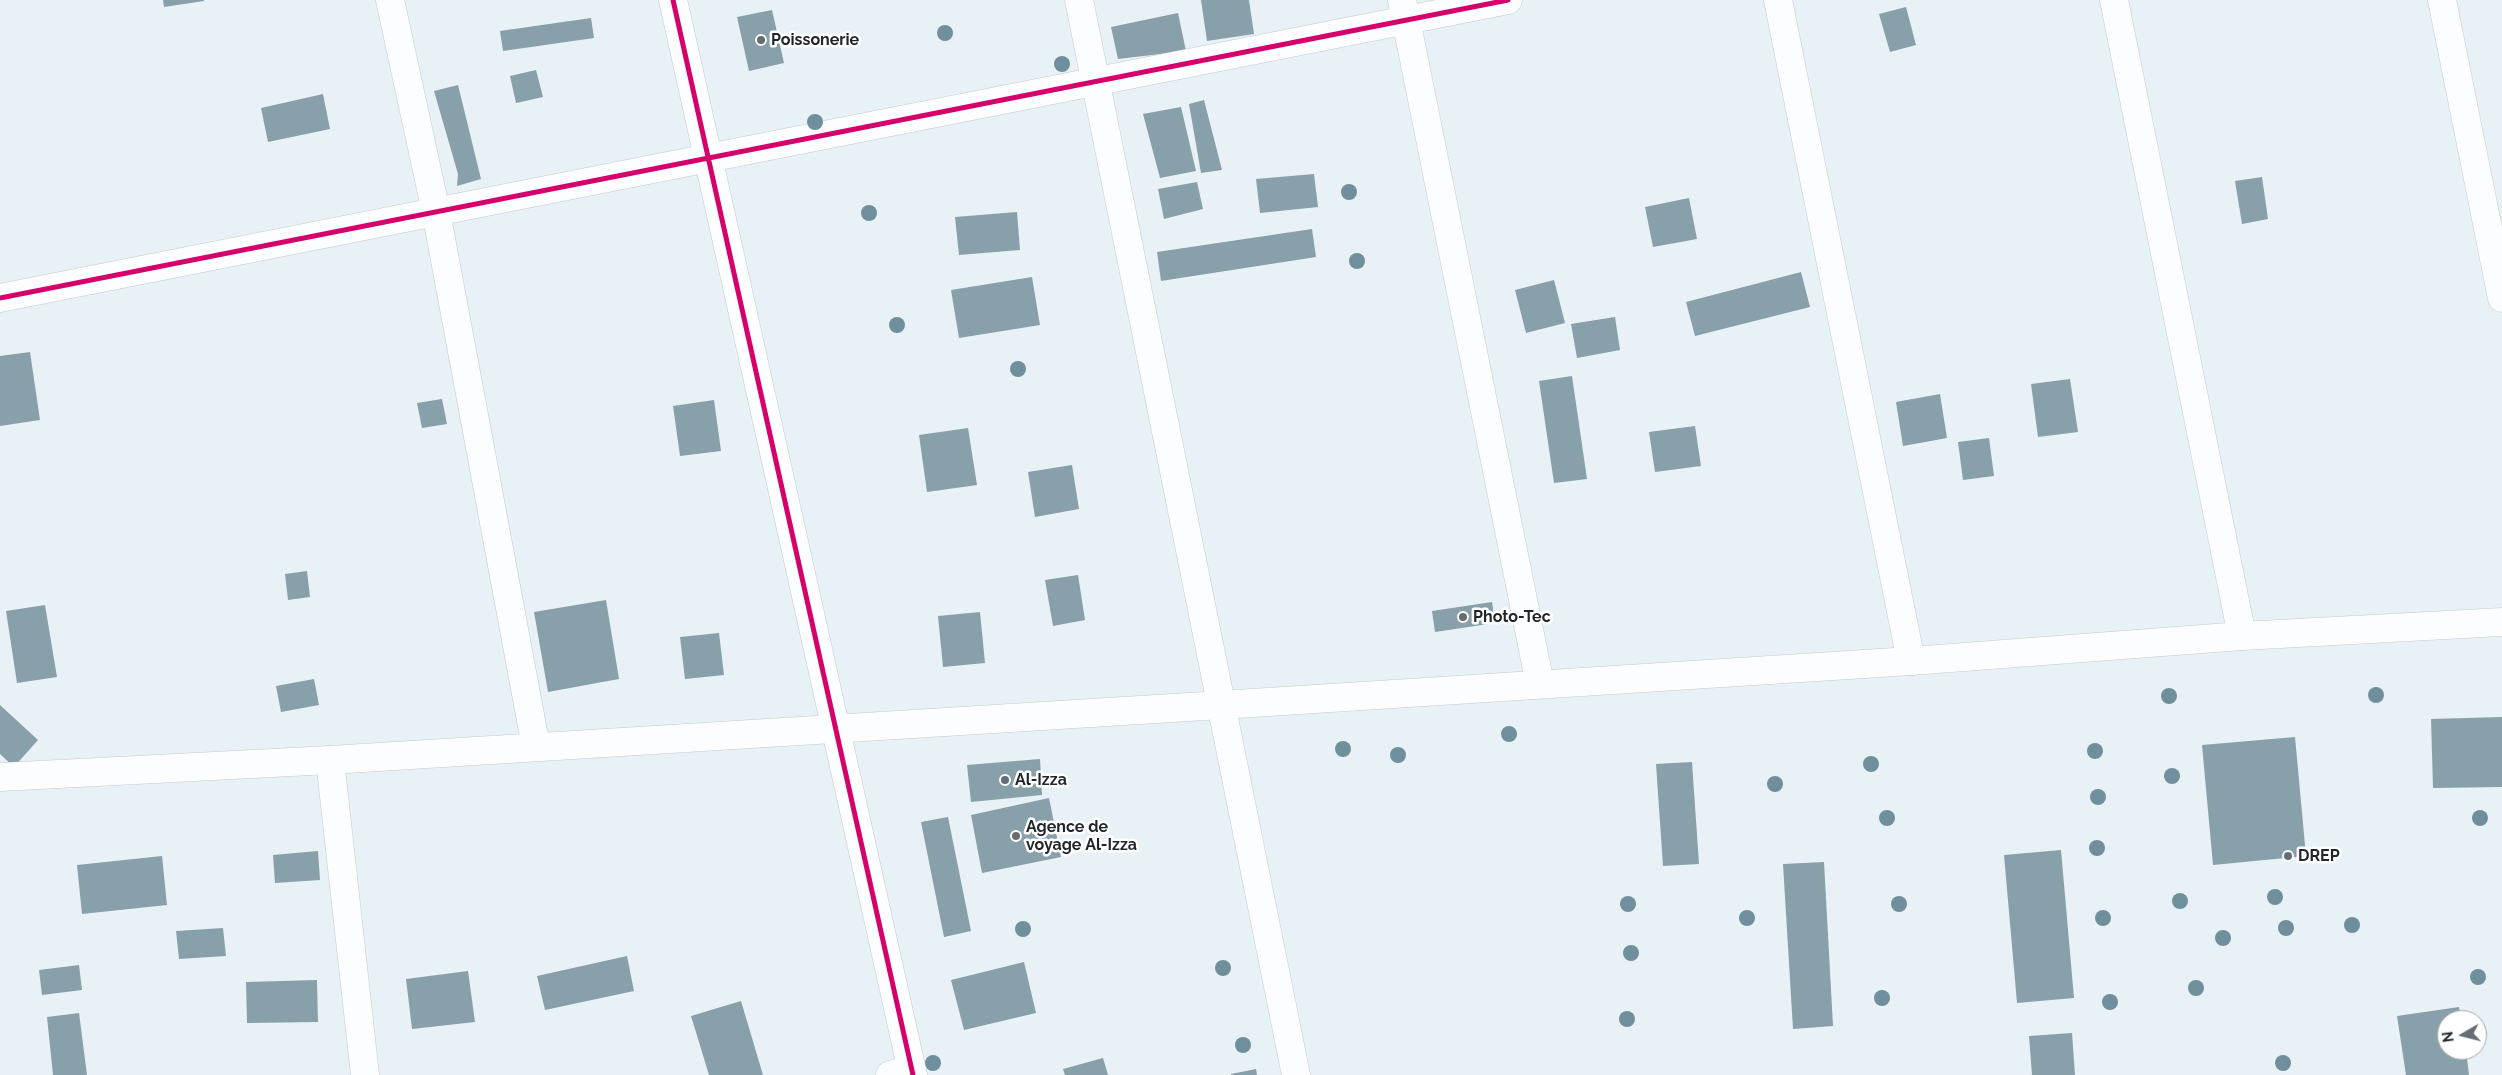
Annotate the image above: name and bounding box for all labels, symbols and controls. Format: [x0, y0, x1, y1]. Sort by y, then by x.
place label: Poissonerie [771, 30, 859, 50]
marker: Poissonerie [755, 34, 767, 46]
place label: Photo-Tec [1473, 607, 1551, 627]
marker: Photo-Tec [1457, 611, 1469, 623]
place label: Al-Izza [1015, 770, 1067, 790]
marker: Al-Izza [999, 774, 1011, 786]
place label: Agence de voyage Al-Izza [1026, 817, 1137, 855]
marker: Agence de voyage Al-Izza [1010, 830, 1022, 842]
place label: DREP [2298, 846, 2340, 866]
marker: DREP [2282, 850, 2294, 862]
north arrow [2437, 1010, 2487, 1060]
text: N [2439, 1031, 2457, 1043]

